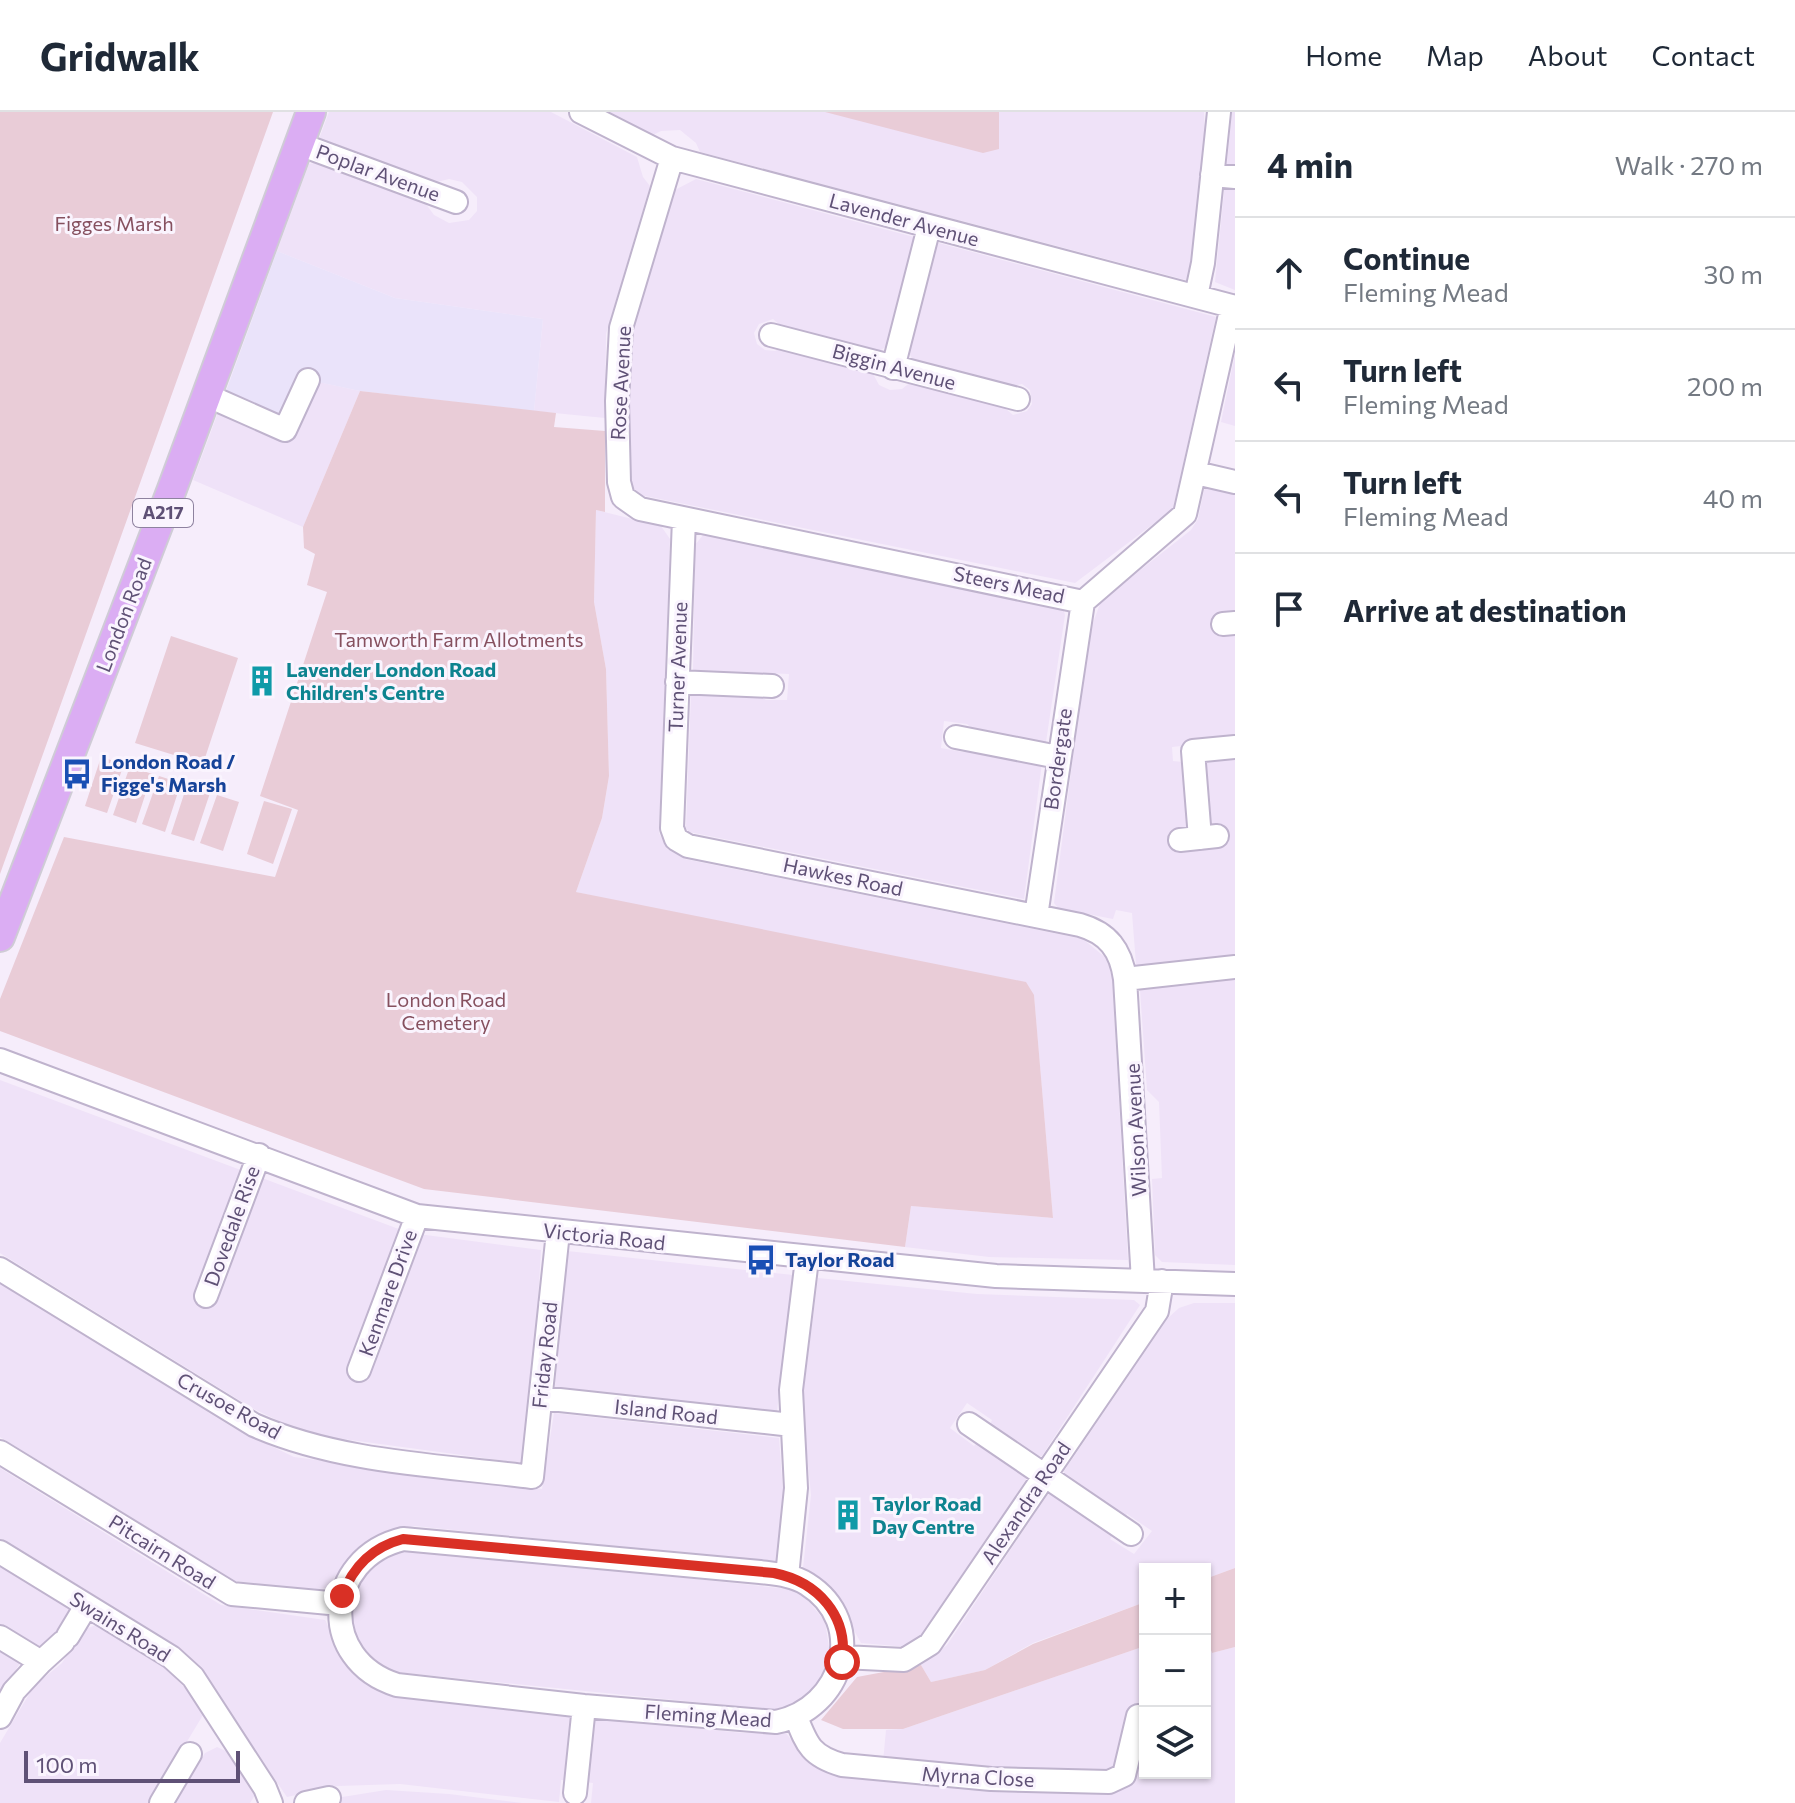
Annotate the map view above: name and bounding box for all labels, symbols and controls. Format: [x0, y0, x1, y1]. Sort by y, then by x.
text: Gridwalk [40, 32, 200, 79]
text: Home [1305, 38, 1382, 72]
text: Map [1426, 38, 1484, 72]
text: About [1528, 38, 1608, 72]
text: Contact [1652, 38, 1755, 72]
street label: Poplar Avenue [313, 139, 444, 206]
text: 4 min [1267, 143, 1353, 185]
text: Walk · 270 m [1615, 149, 1763, 180]
street label: Lavender Avenue [827, 187, 982, 251]
park label: Figges Marsh [54, 211, 174, 235]
text: Continue [1343, 239, 1470, 276]
icon: ahead [1267, 251, 1311, 295]
text: 30 m [1704, 258, 1763, 289]
text: Fleming Mead [1343, 276, 1509, 307]
street label: Rose Avenue [605, 325, 635, 441]
street label: Biggin Avenue [830, 338, 959, 394]
text: Turn left [1343, 351, 1462, 388]
icon: left [1267, 363, 1311, 407]
text: 200 m [1687, 370, 1763, 401]
text: Fleming Mead [1343, 388, 1509, 419]
text: Turn left [1343, 463, 1462, 500]
icon: left [1267, 475, 1311, 519]
text: 40 m [1703, 482, 1763, 513]
road number: A217 [133, 499, 193, 527]
text: Fleming Mead [1343, 500, 1509, 531]
street label: London Road [90, 554, 156, 675]
street label: Steers Mead [951, 561, 1067, 607]
icon: arrive [1267, 587, 1311, 631]
text: Arrive at destination [1343, 591, 1627, 628]
street label: Turner Avenue [663, 601, 691, 733]
park label: Tamworth Farm Allotments [334, 627, 584, 651]
place label: Lavender London Road Children's Centre [286, 657, 496, 704]
building icon: Lavender London Road Children's Centre [245, 664, 279, 698]
street label: Bordergate [1038, 707, 1076, 811]
place label: London Road / Figge's Marsh [101, 749, 235, 796]
bus stop icon: London Road / Figge's Marsh [60, 757, 94, 791]
street label: Hawkes Road [781, 852, 905, 900]
park label: London Road Cemetery [386, 987, 506, 1034]
street label: Wilson Avenue [1120, 1063, 1150, 1197]
street label: Dovedale Rise [198, 1162, 264, 1289]
street label: Victoria Road [542, 1218, 666, 1254]
street label: Kenmare Drive [353, 1226, 421, 1359]
bus stop icon: Taylor Road [744, 1243, 778, 1277]
place label: Taylor Road [785, 1247, 895, 1271]
street label: Friday Road [526, 1300, 562, 1409]
street label: Crusoe Road [173, 1367, 286, 1443]
street label: Island Road [613, 1394, 719, 1428]
street label: Alexandra Road [975, 1437, 1075, 1568]
place label: Taylor Road Day Centre [872, 1491, 982, 1538]
building icon: Taylor Road Day Centre [831, 1498, 865, 1532]
street label: Pitcairn Road [105, 1509, 220, 1593]
map controls [1139, 1563, 1211, 1779]
button: + [1139, 1563, 1211, 1635]
route end [324, 1578, 360, 1614]
street label: Swains Road [66, 1586, 175, 1666]
button: − [1139, 1635, 1211, 1707]
route start [824, 1644, 860, 1680]
street label: Fleming Mead [644, 1699, 772, 1731]
button: layers [1139, 1707, 1211, 1779]
scale bar [24, 1747, 240, 1783]
text: 100 m [36, 1751, 98, 1778]
street label: Myrna Close [921, 1761, 1035, 1791]

